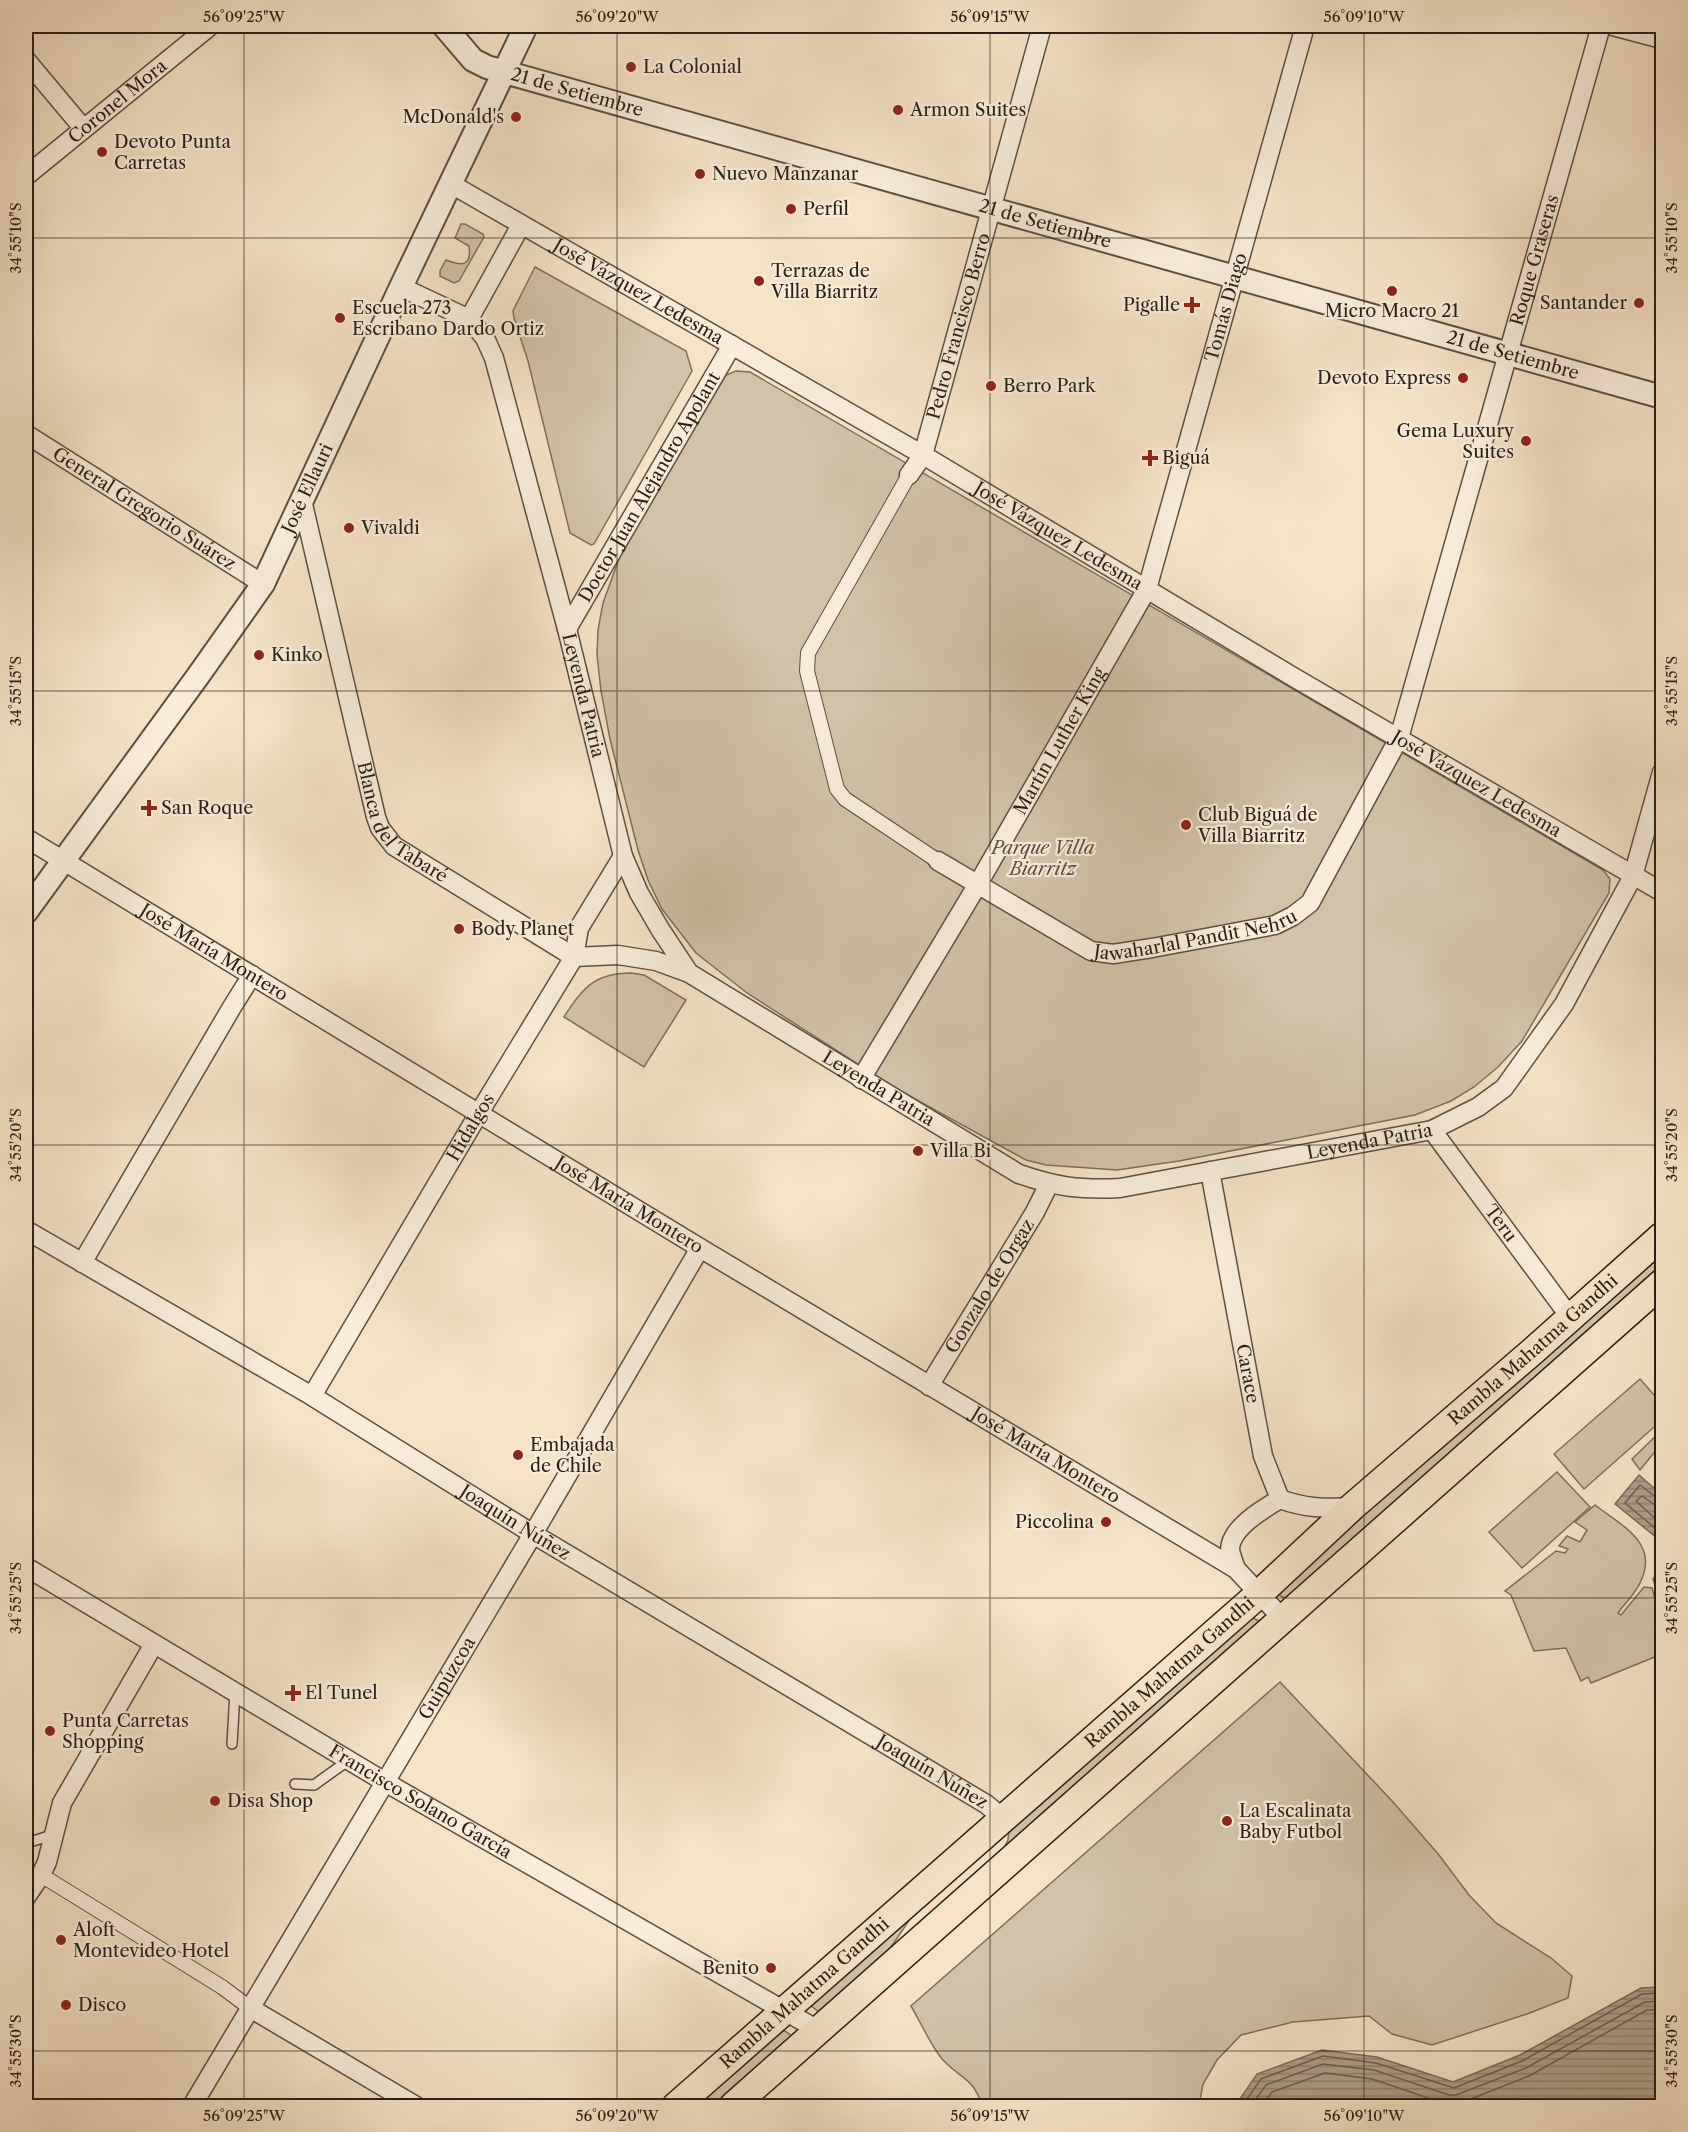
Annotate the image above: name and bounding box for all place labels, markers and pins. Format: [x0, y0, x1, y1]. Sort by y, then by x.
place label: La Colonial [643, 56, 742, 78]
marker: La Colonial [624, 60, 638, 74]
place label: Armon Suites [909, 99, 1026, 121]
marker: Armon Suites [891, 103, 905, 117]
place label: McDonald's [403, 106, 504, 128]
marker: McDonald's [509, 110, 523, 124]
place label: Devoto Punta Carretas [114, 131, 231, 174]
marker: Devoto Punta Carretas [95, 145, 109, 159]
place label: Nuevo Manzanar [712, 163, 859, 185]
marker: Nuevo Manzanar [693, 167, 707, 181]
place label: Perfil [803, 198, 849, 220]
marker: Perfil [784, 202, 798, 216]
place label: Terrazas de Villa Biarritz [770, 260, 878, 303]
marker: Terrazas de Villa Biarritz [752, 274, 766, 288]
marker: Micro Macro 21 [1385, 284, 1399, 298]
place label: Santander [1540, 292, 1627, 314]
place label: Pigalle [1123, 294, 1180, 316]
marker: Santander [1632, 296, 1646, 310]
place label: Escuela 273 Escribano Dardo Ortiz [352, 297, 544, 340]
marker: Pigalle [1185, 298, 1199, 312]
place label: Micro Macro 21 [1325, 300, 1460, 322]
marker: Escuela 273 Escribano Dardo Ortiz [333, 311, 347, 325]
place label: Devoto Express [1317, 367, 1451, 389]
marker: Devoto Express [1456, 371, 1470, 385]
place label: Berro Park [1003, 375, 1097, 397]
marker: Berro Park [984, 379, 998, 393]
place label: Gema Luxury Suites [1397, 420, 1515, 463]
marker: Gema Luxury Suites [1519, 434, 1533, 448]
place label: Biguá [1162, 447, 1211, 469]
marker: Biguá [1143, 451, 1157, 465]
place label: Vivaldi [360, 517, 420, 539]
marker: Vivaldi [342, 521, 356, 535]
place label: Kinko [271, 644, 323, 666]
marker: Kinko [252, 648, 266, 662]
place label: San Roque [161, 797, 253, 819]
marker: San Roque [142, 801, 156, 815]
place label: Club Biguá de Villa Biarritz [1197, 804, 1318, 847]
marker: Club Biguá de Villa Biarritz [1179, 818, 1193, 832]
place label: Body Planet [471, 918, 575, 940]
marker: Body Planet [452, 922, 466, 936]
place label: Villa Bi [929, 1140, 992, 1162]
marker: Villa Bi [911, 1144, 925, 1158]
place label: Embajada de Chile [530, 1434, 615, 1477]
marker: Embajada de Chile [511, 1448, 525, 1462]
place label: Piccolina [1015, 1511, 1094, 1533]
marker: Piccolina [1099, 1515, 1113, 1529]
place label: El Tunel [305, 1682, 378, 1704]
marker: El Tunel [286, 1686, 300, 1700]
place label: Punta Carretas Shopping [62, 1710, 189, 1753]
marker: Punta Carretas Shopping [43, 1724, 57, 1738]
place label: Disa Shop [227, 1790, 313, 1812]
marker: Disa Shop [208, 1794, 222, 1808]
place label: La Escalinata Baby Futbol [1239, 1800, 1352, 1843]
marker: La Escalinata Baby Futbol [1220, 1814, 1234, 1828]
place label: Aloft Montevideo Hotel [72, 1919, 229, 1962]
marker: Aloft Montevideo Hotel [54, 1933, 68, 1947]
place label: Benito [702, 1957, 759, 1979]
marker: Benito [764, 1961, 778, 1975]
place label: Disco [78, 1994, 126, 2016]
marker: Disco [59, 1998, 73, 2012]

